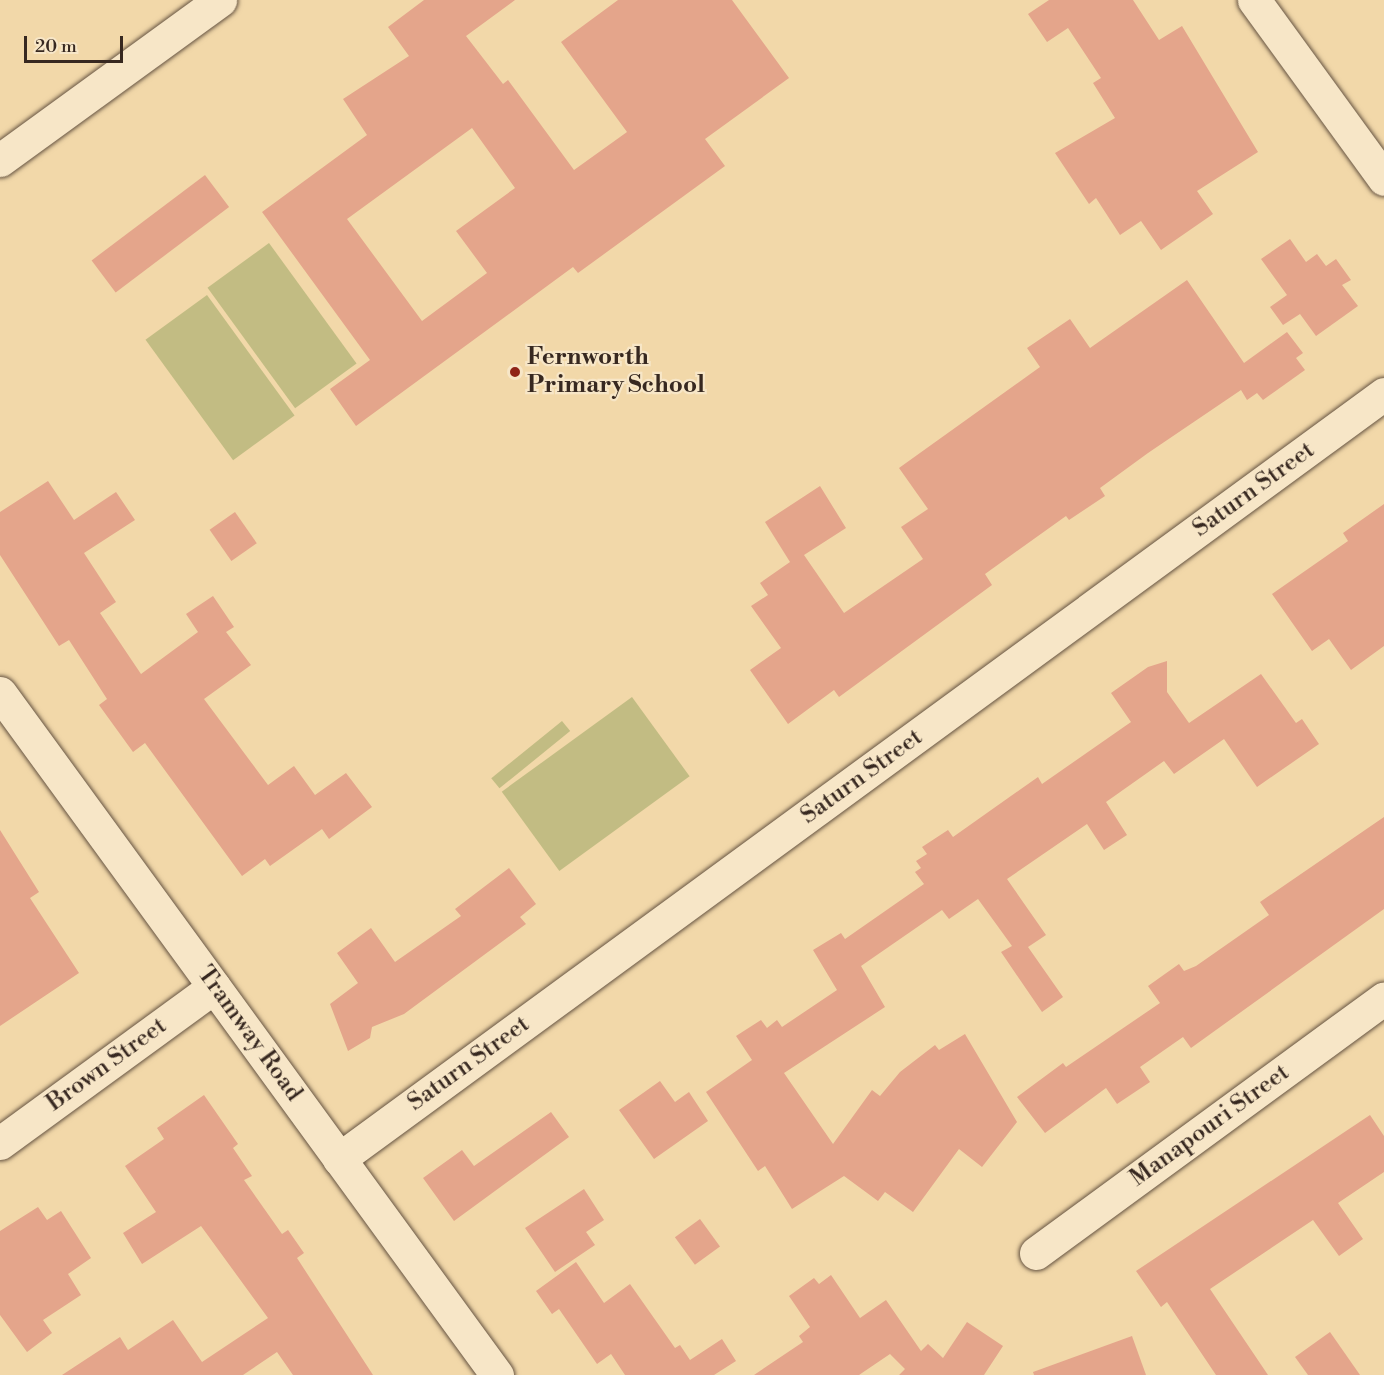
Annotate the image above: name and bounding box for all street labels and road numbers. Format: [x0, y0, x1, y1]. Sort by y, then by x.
street label: Saturn Street [1188, 436, 1320, 544]
street label: Saturn Street [796, 723, 928, 831]
street label: Tramway Road [190, 961, 308, 1107]
street label: Saturn Street [403, 1010, 535, 1118]
street label: Brown Street [42, 1012, 172, 1118]
street label: Manapouri Street [1125, 1059, 1295, 1193]

